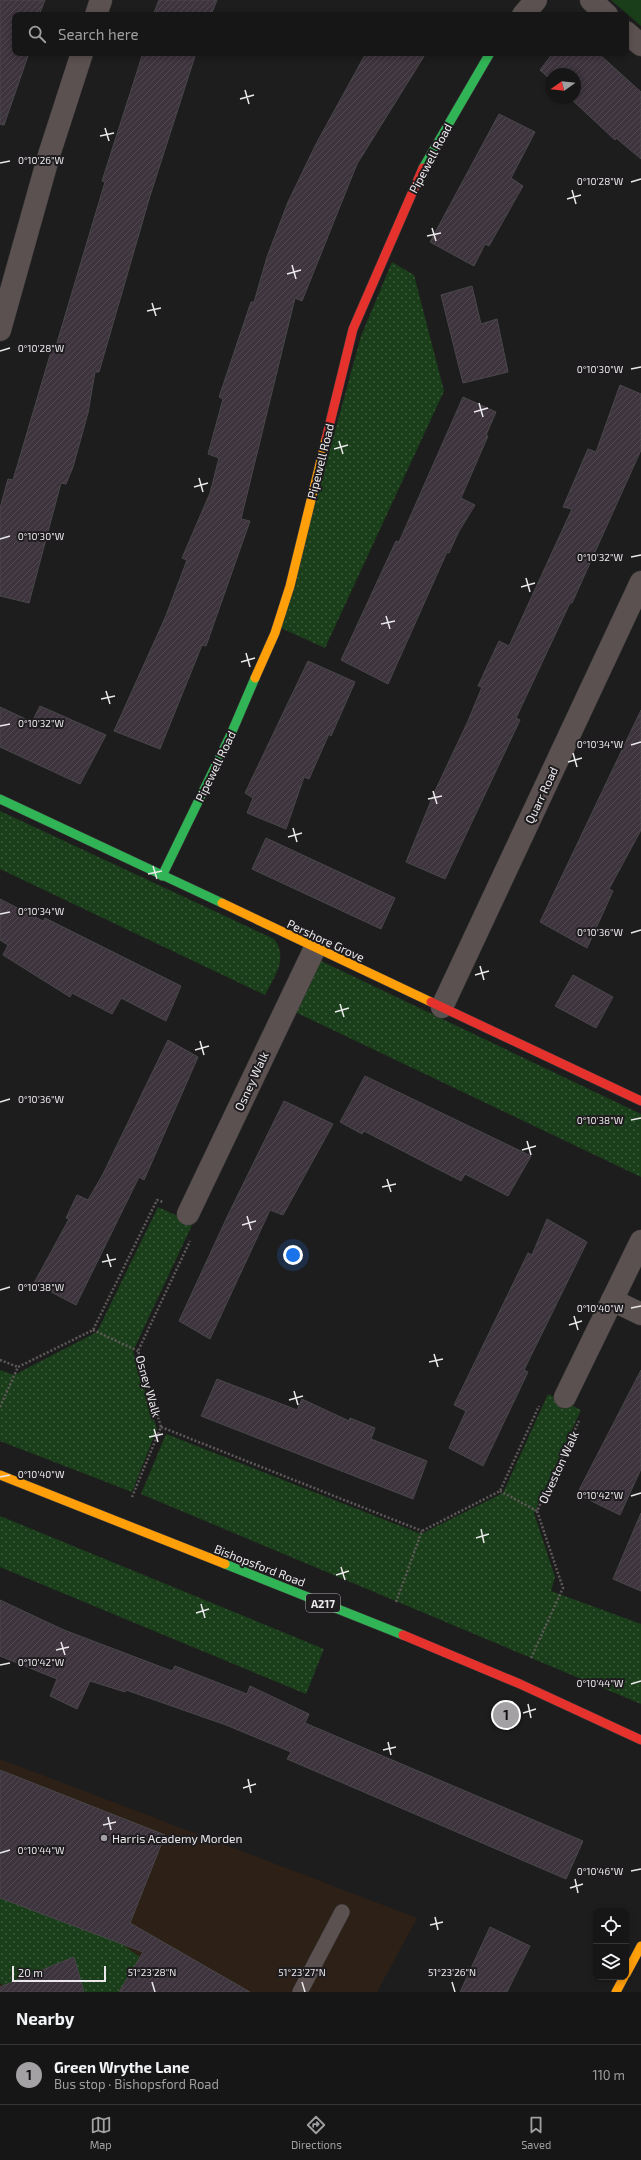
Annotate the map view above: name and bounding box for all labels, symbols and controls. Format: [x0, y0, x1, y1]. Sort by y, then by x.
search box [12, 12, 629, 56]
icon: search [26, 23, 48, 45]
text: Search here [58, 25, 139, 43]
north arrow [545, 68, 581, 104]
street label: Pipewell Road [406, 121, 454, 195]
text: 0°10'26"W [18, 154, 65, 166]
text: 0°10'28"W [577, 175, 624, 187]
text: 0°10'28"W [18, 342, 65, 354]
text: 0°10'30"W [577, 363, 624, 375]
street label: Pipewell Road [304, 422, 336, 500]
text: 0°10'30"W [18, 530, 65, 542]
text: 0°10'32"W [577, 551, 623, 563]
text: 0°10'32"W [18, 717, 64, 729]
street label: Pipewell Road [192, 728, 238, 804]
text: 0°10'34"W [577, 738, 624, 750]
street label: Quarr Road [522, 764, 561, 826]
text: 0°10'34"W [18, 905, 65, 917]
street label: Pershore Grove [285, 916, 367, 964]
text: 0°10'36"W [577, 926, 624, 938]
street label: Osney Walk [231, 1049, 271, 1113]
text: 0°10'36"W [18, 1093, 65, 1105]
text: 0°10'38"W [577, 1114, 624, 1126]
your location [283, 1245, 303, 1265]
text: 0°10'38"W [18, 1281, 65, 1293]
text: 0°10'40"W [577, 1302, 624, 1314]
street label: Osney Walk [134, 1354, 164, 1418]
street label: Olveston Walk [535, 1428, 581, 1506]
text: 0°10'40"W [18, 1468, 65, 1480]
text: 0°10'42"W [577, 1489, 624, 1501]
street label: Bishopsford Road [212, 1541, 308, 1589]
road number: A217 [306, 1594, 340, 1612]
text: 0°10'42"W [18, 1656, 65, 1668]
text: 0°10'44"W [577, 1677, 624, 1689]
pin: 1 [493, 1700, 519, 1730]
place label: Harris Academy Morden [112, 1831, 243, 1845]
marker: Harris Academy Morden [99, 1833, 109, 1843]
text: 0°10'44"W [18, 1844, 65, 1856]
text: 0°10'46"W [577, 1865, 624, 1877]
map controls [593, 1908, 629, 1980]
button: locate [593, 1908, 629, 1944]
button: layers [593, 1944, 629, 1980]
scale bar [12, 1964, 106, 1983]
text: 20 m [18, 1966, 43, 1979]
text: 51°23'28"N [128, 1966, 176, 1978]
text: 51°23'27"N [278, 1966, 326, 1978]
text: 51°23'26"N [428, 1966, 476, 1978]
text: Nearby [16, 2008, 74, 2028]
text: Green Wrythe Lane [54, 2058, 189, 2076]
text: 1 [26, 2067, 32, 2083]
text: 110 m [593, 2067, 625, 2083]
text: Bus stop · Bishopsford Road [54, 2076, 219, 2092]
tab: Map [90, 2114, 112, 2151]
tab: Directions [291, 2114, 342, 2151]
tab: Saved [521, 2114, 551, 2151]

